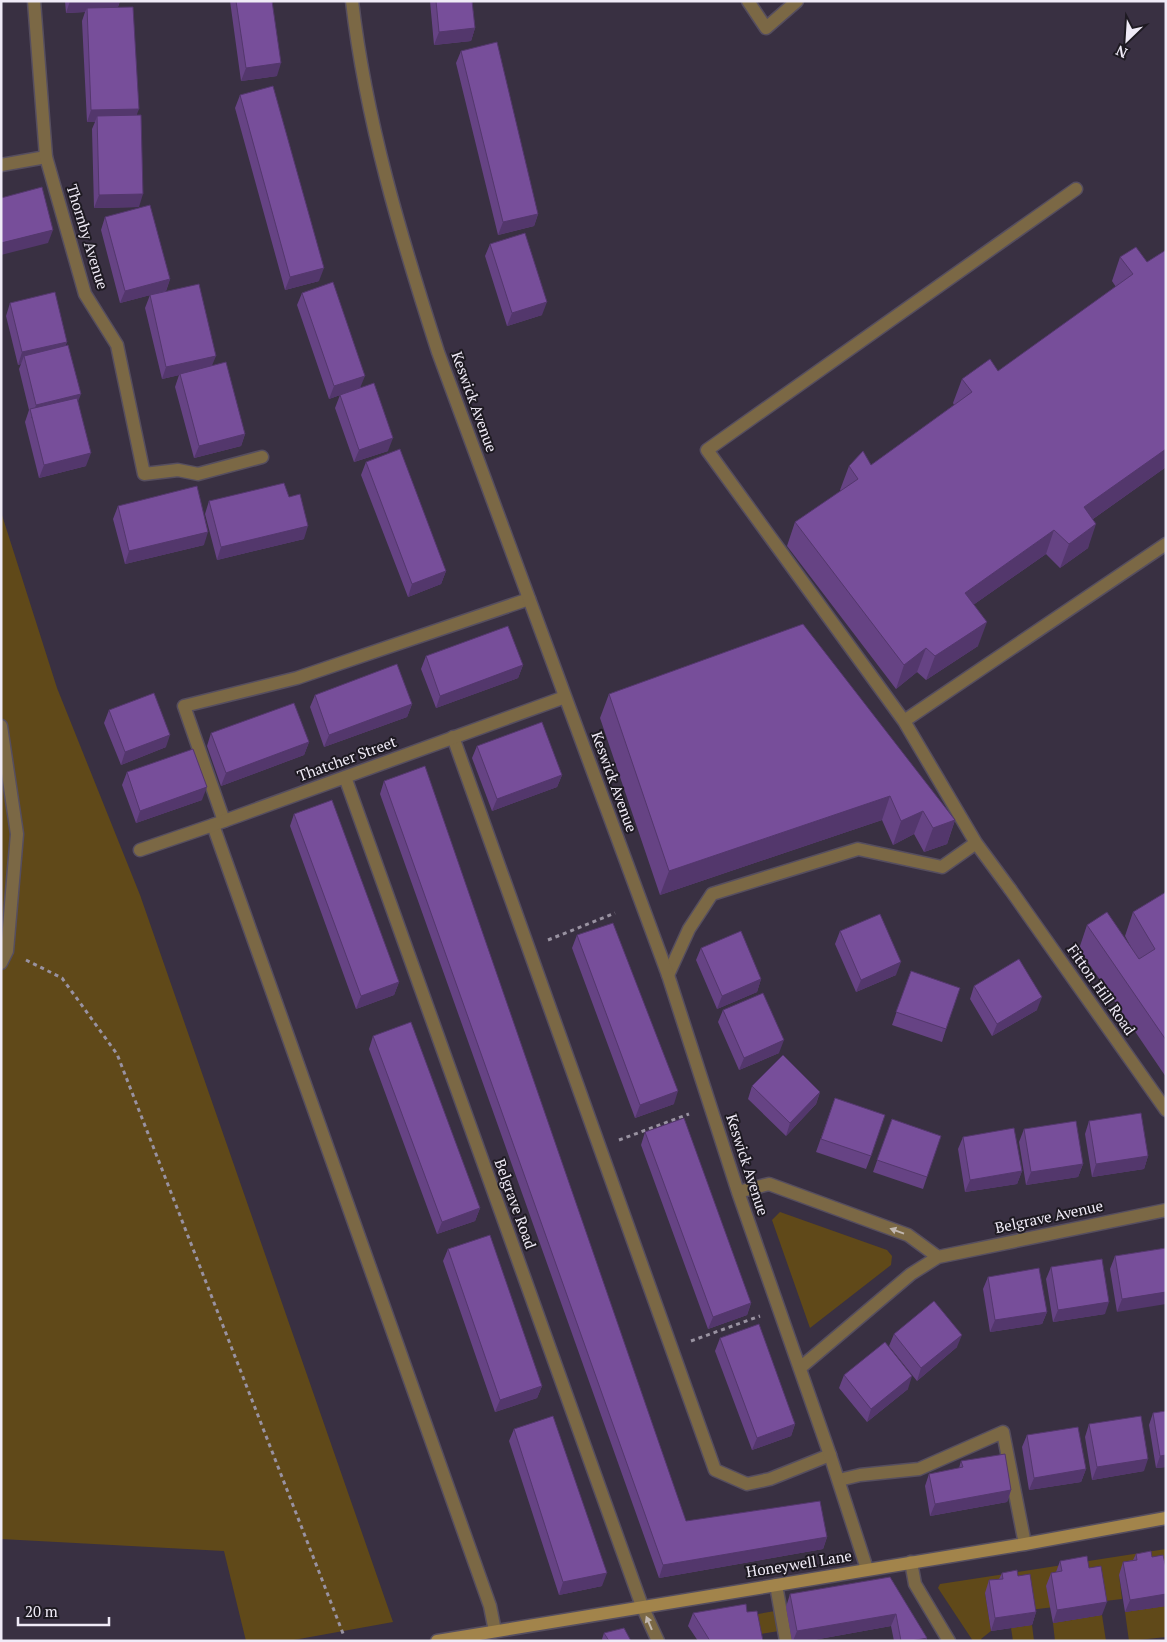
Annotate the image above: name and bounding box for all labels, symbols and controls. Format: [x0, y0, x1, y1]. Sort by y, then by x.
north arrow [1102, 15, 1152, 65]
text: N [1112, 41, 1130, 63]
street label: Thornby Avenue [62, 182, 113, 292]
street label: Keswick Avenue [447, 349, 502, 455]
street label: Keswick Avenue [587, 729, 642, 835]
street label: Thatcher Street [294, 731, 399, 785]
street label: Fitton Hill Road [1063, 940, 1140, 1039]
street label: Keswick Avenue [722, 1111, 774, 1218]
street label: Belgrave Road [490, 1156, 541, 1251]
street label: Belgrave Avenue [993, 1195, 1105, 1237]
one-way arrow [889, 1227, 904, 1235]
street label: Honeywell Lane [745, 1545, 853, 1581]
scale bar [18, 1594, 109, 1626]
text: 20 m [25, 1601, 58, 1621]
one-way arrow [645, 1615, 653, 1630]

